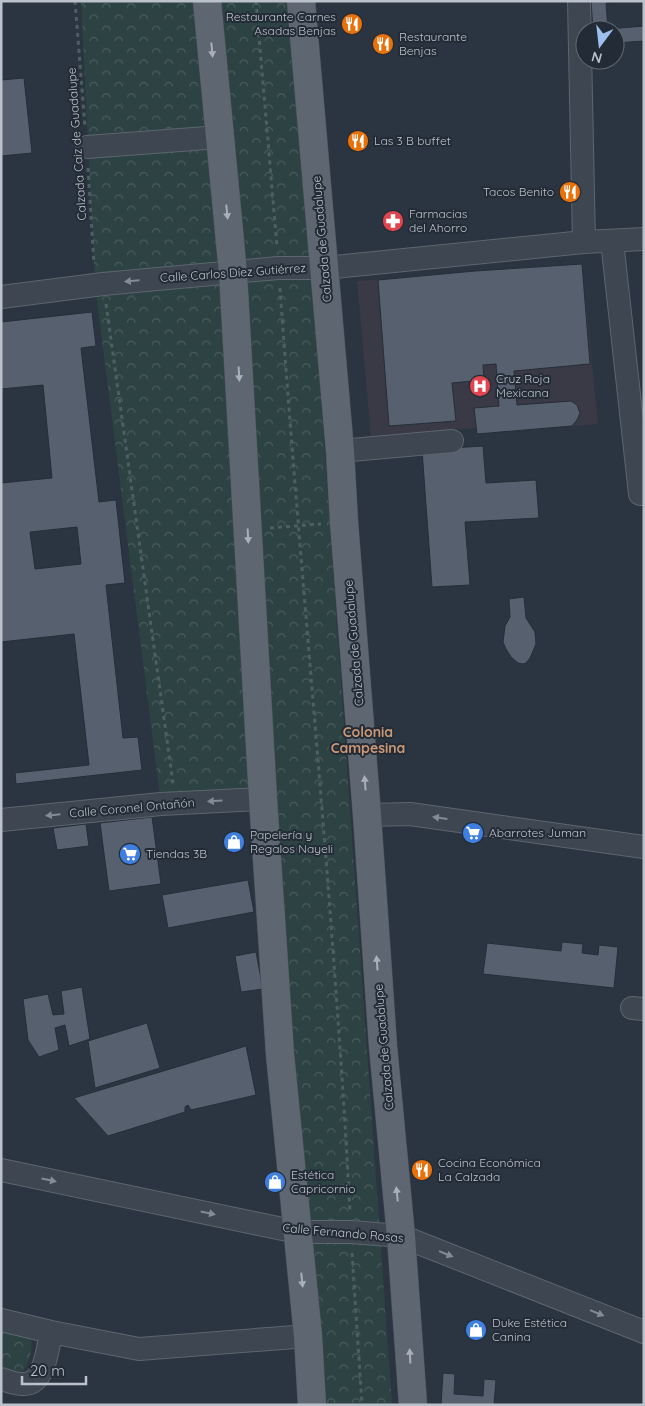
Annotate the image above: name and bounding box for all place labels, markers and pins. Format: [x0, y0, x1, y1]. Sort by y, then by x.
place label: Restaurante Carnes Asadas Benjas [226, 9, 336, 38]
restaurant icon: Restaurante Carnes Asadas Benjas [340, 12, 364, 36]
place label: Restaurante Benjas [399, 29, 467, 58]
restaurant icon: Restaurante Benjas [371, 32, 395, 56]
restaurant icon: Las 3 B buffet [346, 129, 370, 153]
place label: Las 3 B buffet [374, 133, 451, 148]
restaurant icon: Tacos Benito [558, 180, 582, 204]
place label: Tacos Benito [483, 184, 554, 199]
place label: Farmacias del Ahorro [409, 206, 468, 235]
pharmacy icon: Farmacias del Ahorro [381, 209, 405, 233]
place label: Cruz Roja Mexicana [496, 371, 550, 400]
hospital icon: Cruz Roja Mexicana [468, 374, 492, 398]
supermarket icon: Abarrotes Juman [461, 821, 485, 845]
place label: Abarrotes Juman [489, 825, 586, 840]
place label: Papelería y Regalos Nayeli [250, 827, 333, 856]
shop icon: Papelería y Regalos Nayeli [222, 830, 246, 854]
supermarket icon: Tiendas 3B [118, 842, 142, 866]
place label: Tiendas 3B [146, 846, 207, 861]
place label: Cocina Económica La Calzada [438, 1155, 541, 1184]
restaurant icon: Cocina Económica La Calzada [410, 1158, 434, 1182]
place label: Estética Capricornio [291, 1167, 355, 1196]
shop icon: Estética Capricornio [263, 1170, 287, 1194]
place label: Duke Estética Canina [492, 1315, 567, 1344]
shop icon: Duke Estética Canina [464, 1318, 488, 1342]

